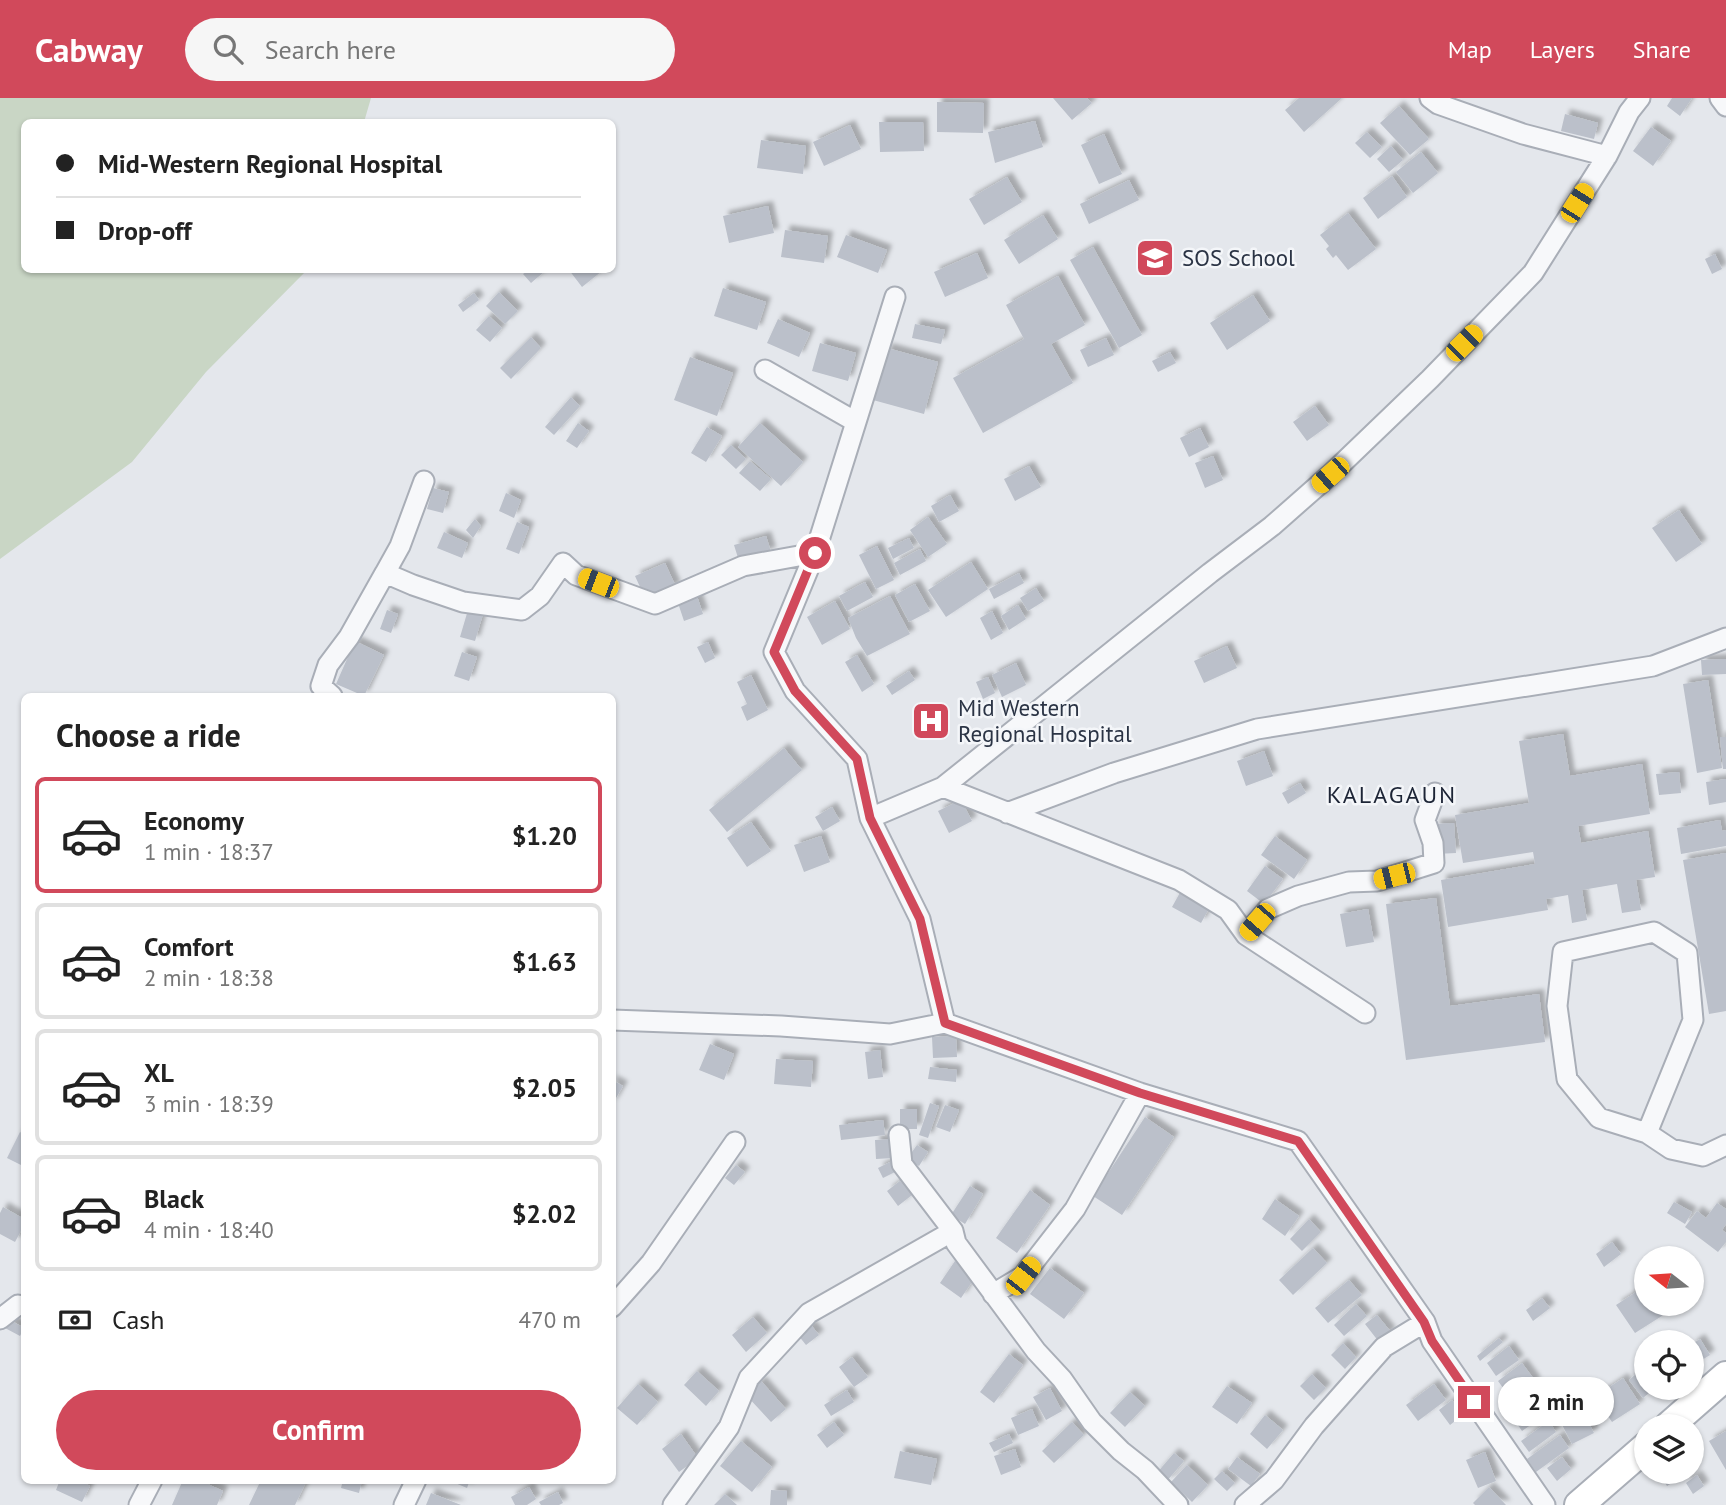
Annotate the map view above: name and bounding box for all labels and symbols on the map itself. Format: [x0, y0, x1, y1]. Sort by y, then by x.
car [1557, 180, 1598, 226]
school or university icon: SOS School [1134, 237, 1176, 279]
place label: SOS School [1182, 243, 1295, 272]
car [1442, 321, 1487, 365]
car [1308, 453, 1353, 497]
route start [799, 537, 831, 569]
car [575, 566, 622, 600]
place label: Mid Western Regional Hospital [958, 693, 1132, 748]
hospital icon: Mid Western Regional Hospital [910, 700, 952, 742]
district label: KALAGAUN [1327, 779, 1457, 810]
car [1372, 861, 1417, 891]
car [1236, 899, 1279, 945]
north arrow [1634, 1246, 1704, 1316]
car [1002, 1253, 1045, 1299]
callout: 2 min [1498, 1378, 1614, 1426]
route end [1458, 1386, 1490, 1418]

